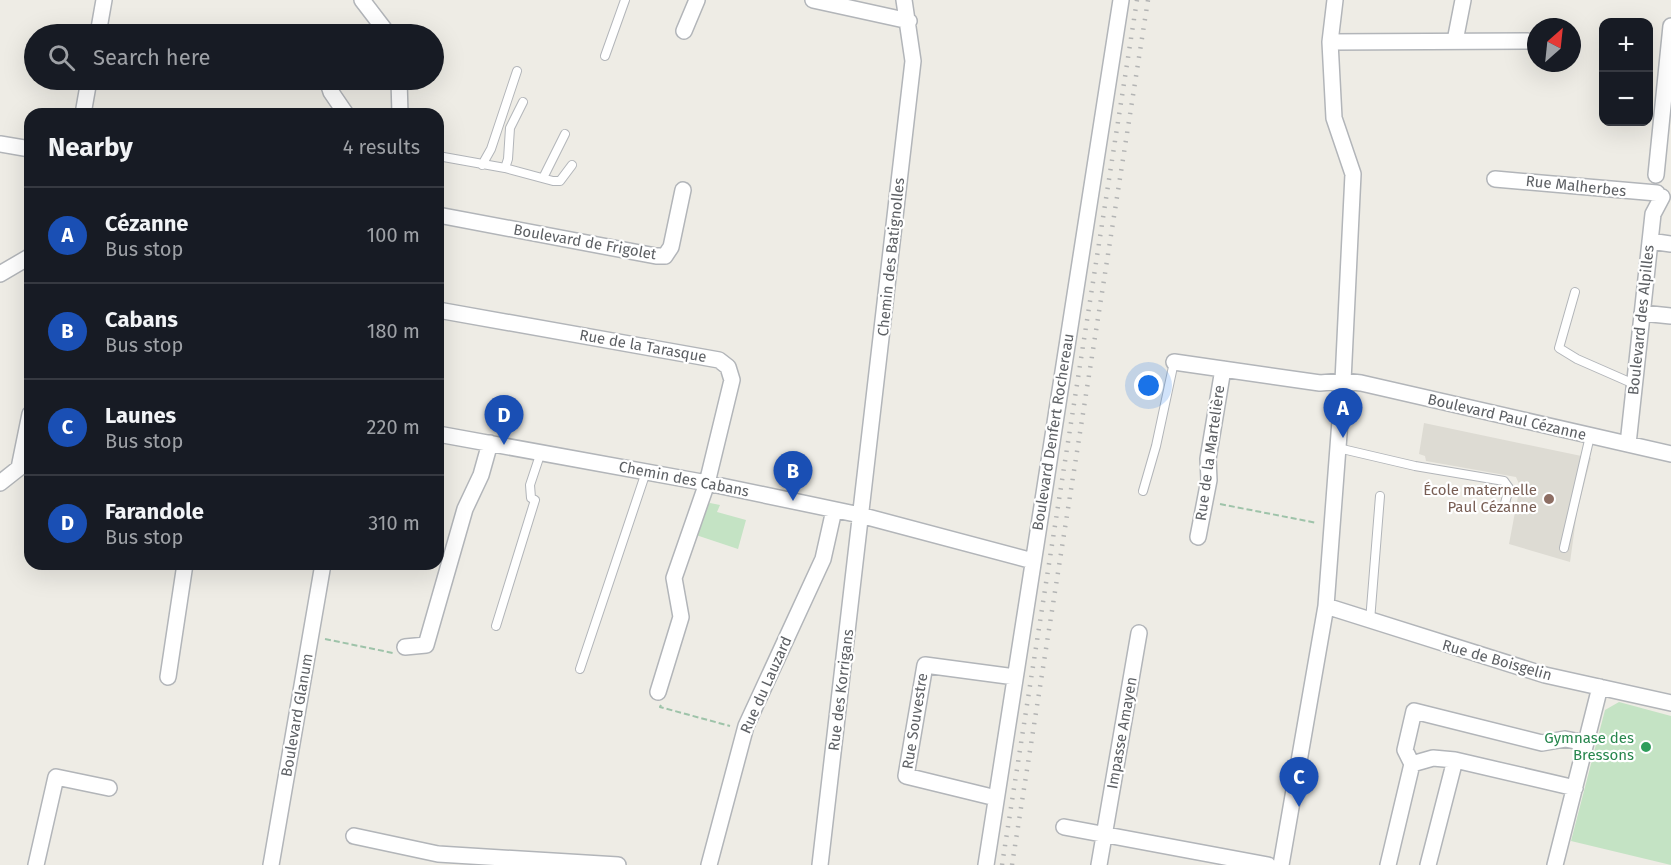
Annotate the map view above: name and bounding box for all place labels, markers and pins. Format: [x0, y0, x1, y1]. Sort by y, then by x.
pin: A [1324, 388, 1362, 438]
pin: D [484, 396, 524, 445]
pin: B [774, 452, 812, 501]
place label: École maternelle Paul Cézanne [1423, 481, 1537, 516]
marker: École maternelle Paul Cézanne [1542, 492, 1556, 506]
place label: Gymnase des Bressons [1544, 729, 1634, 764]
marker: Gymnase des Bressons [1639, 740, 1653, 754]
pin: C [1280, 758, 1318, 807]

